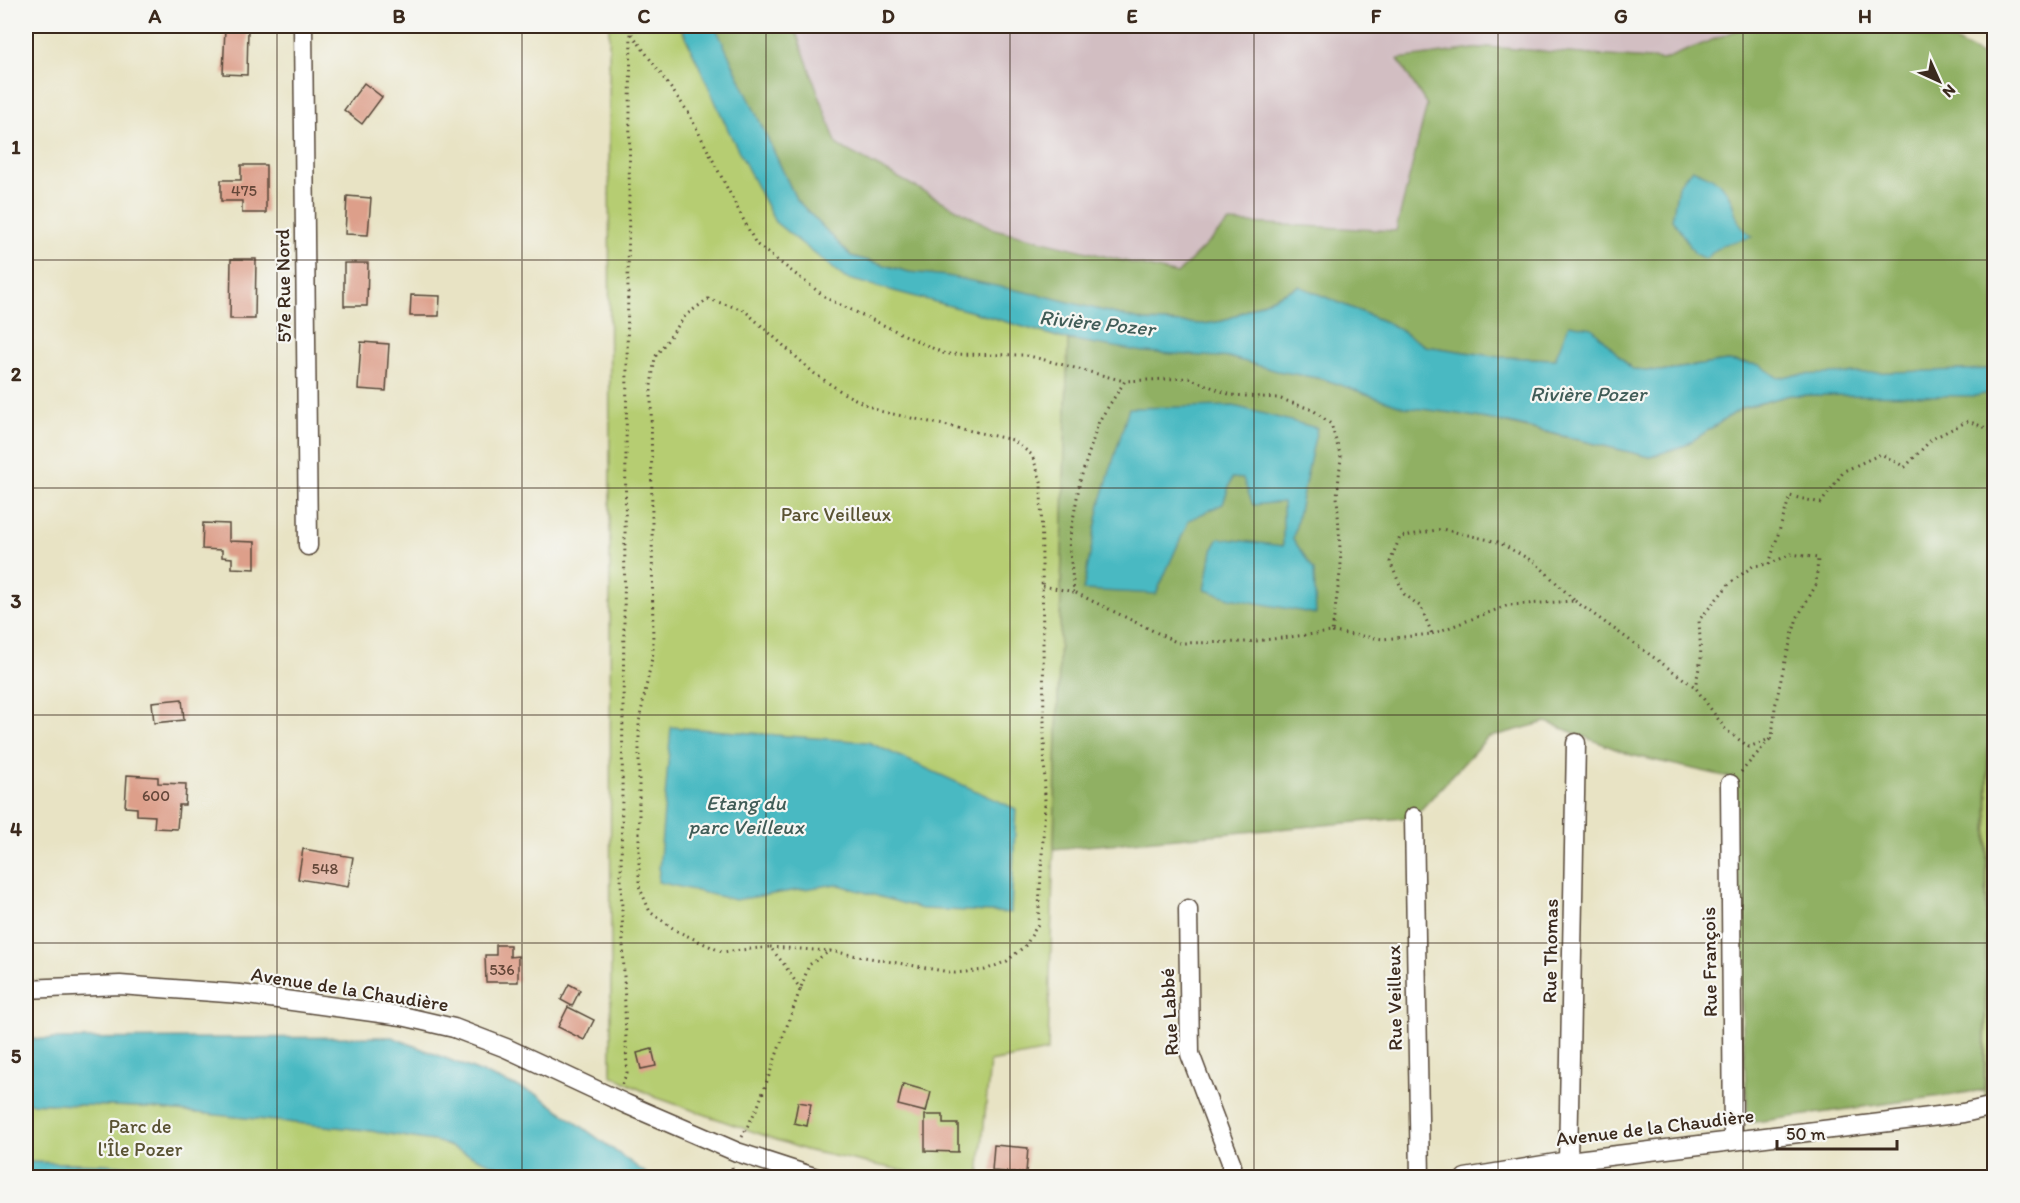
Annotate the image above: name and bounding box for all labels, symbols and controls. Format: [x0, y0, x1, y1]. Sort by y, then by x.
text: A [148, 4, 162, 28]
text: B [393, 4, 406, 28]
text: C [638, 4, 651, 28]
text: D [881, 4, 895, 28]
text: E [1126, 4, 1138, 28]
text: F [1371, 4, 1382, 28]
text: G [1614, 4, 1628, 28]
text: H [1858, 4, 1872, 28]
north arrow [1909, 51, 1969, 111]
text: N [1939, 81, 1960, 102]
text: 1 [11, 135, 21, 159]
house number: 475 [231, 181, 257, 200]
street label: 57e Rue Nord [270, 229, 296, 343]
water label: Rivière Pozer [1038, 304, 1159, 341]
text: 2 [11, 362, 22, 386]
water label: Rivière Pozer [1530, 381, 1649, 406]
park label: Parc Veilleux [781, 502, 892, 526]
text: 3 [11, 589, 22, 613]
house number: 600 [142, 786, 170, 805]
water label: Etang du parc Veilleux [688, 790, 806, 839]
text: 4 [10, 817, 22, 841]
house number: 548 [312, 859, 339, 878]
street label: Rue Thomas [1537, 898, 1563, 1004]
street label: Rue François [1696, 907, 1722, 1017]
street label: Rue Veilleux [1381, 945, 1407, 1051]
house number: 536 [489, 960, 515, 979]
street label: Avenue de la Chaudière [250, 962, 450, 1016]
street label: Rue Labbé [1155, 967, 1183, 1057]
text: 5 [11, 1044, 22, 1068]
street label: Avenue de la Chaudière [1554, 1103, 1756, 1151]
scale bar [1777, 1113, 1897, 1151]
park label: Parc de l'Île Pozer [98, 1114, 183, 1161]
text: 50 m [1786, 1123, 1826, 1145]

